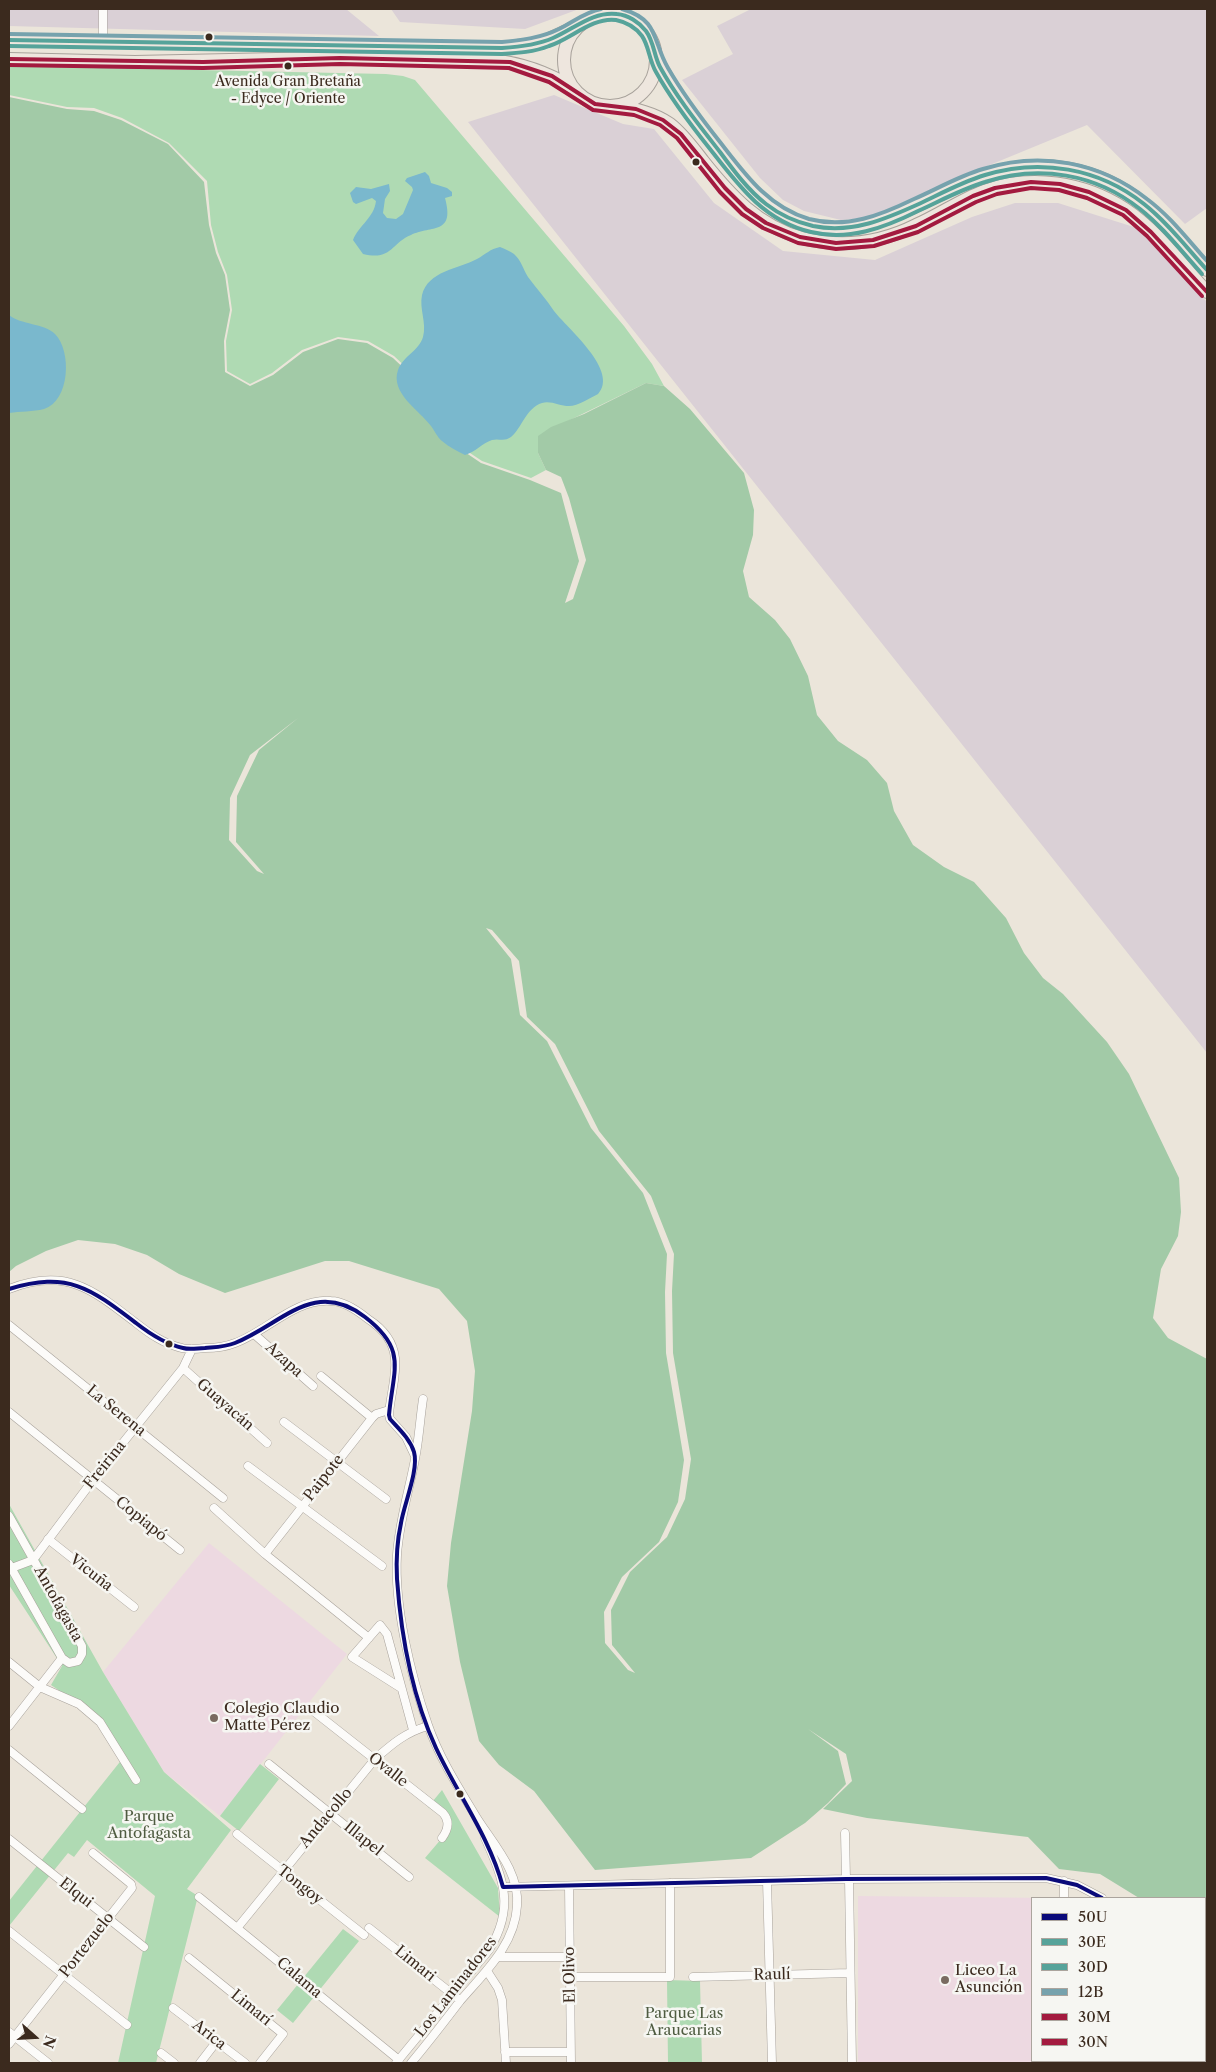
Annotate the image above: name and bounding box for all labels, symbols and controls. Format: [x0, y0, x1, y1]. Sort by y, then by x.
unlabelled marker [204, 32, 214, 42]
marker: Avenida Gran Bretaña - Edyce / Oriente [283, 61, 293, 71]
place label: Avenida Gran Bretaña - Edyce / Oriente [215, 74, 361, 106]
unlabelled marker [691, 157, 701, 167]
unlabelled marker [164, 1339, 174, 1349]
street label: Azapa [262, 1339, 306, 1381]
street label: Guayacán [193, 1375, 257, 1435]
street label: La Serena [83, 1382, 149, 1440]
street label: Freirina [80, 1437, 130, 1493]
street label: Paipote [300, 1451, 348, 1505]
street label: Copiapó [112, 1493, 170, 1545]
street label: Vicuña [66, 1551, 116, 1595]
street label: Antofagasta [30, 1563, 86, 1645]
place label: Colegio Claudio Matte Pérez [224, 1700, 339, 1735]
marker: Colegio Claudio Matte Pérez [208, 1712, 220, 1724]
street label: Ovalle [365, 1749, 411, 1791]
street label: Andacollo [296, 1784, 356, 1852]
unlabelled marker [455, 1789, 465, 1799]
park label: Parque Antofagasta [107, 1808, 191, 1843]
street label: Illapel [340, 1818, 386, 1860]
street label: Tongoy [273, 1861, 327, 1909]
street label: Elqui [56, 1874, 96, 1912]
legend [1031, 1897, 1206, 2062]
text: 50U [1078, 1907, 1107, 1926]
street label: Portezuelo [56, 1909, 118, 1981]
text: 30E [1078, 1932, 1106, 1951]
street label: Los Laminadores [411, 1933, 501, 2041]
street label: Limari [391, 1942, 439, 1986]
street label: El Olivo [561, 1946, 579, 2004]
street label: Calama [273, 1954, 325, 2002]
text: 30D [1078, 1957, 1108, 1976]
place label: Liceo La Asunción [955, 1962, 1022, 1997]
street label: Raulí [753, 1966, 791, 1984]
marker: Liceo La Asunción [939, 1974, 951, 1986]
text: 12B [1078, 1982, 1103, 2001]
street label: Limarí [227, 1986, 275, 2030]
park label: Parque Las Araucarias [645, 2005, 723, 2040]
text: 30M [1078, 2007, 1111, 2026]
north arrow [10, 2012, 60, 2062]
street label: Arica [189, 2016, 229, 2054]
text: 30N [1078, 2032, 1108, 2051]
text: N [39, 2033, 60, 2051]

